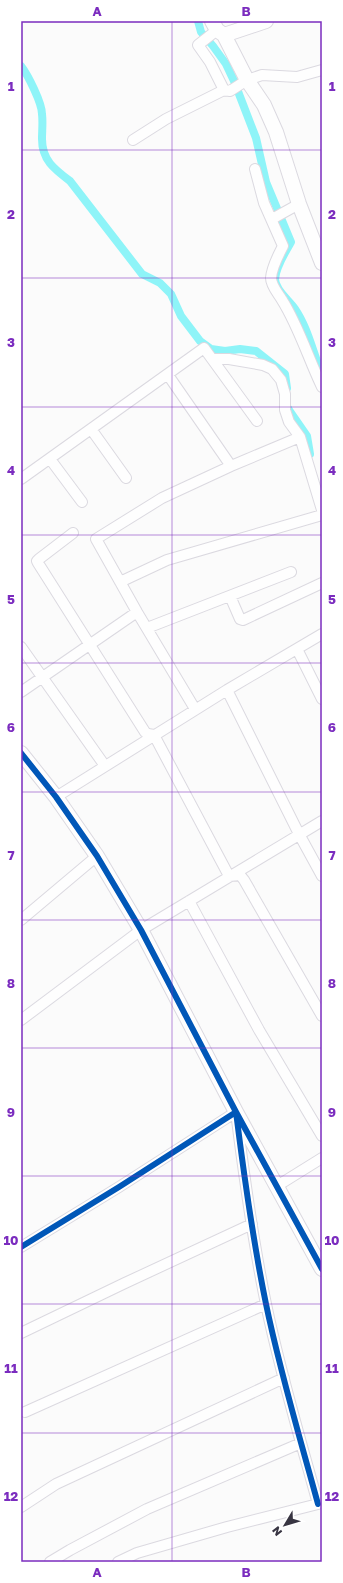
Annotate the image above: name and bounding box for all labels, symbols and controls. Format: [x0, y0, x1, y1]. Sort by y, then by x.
text: A [92, 3, 102, 19]
text: B [241, 3, 251, 19]
text: 1 [8, 78, 15, 94]
text: 1 [329, 78, 336, 94]
text: 2 [7, 206, 15, 222]
text: 2 [328, 206, 336, 222]
text: 3 [7, 334, 15, 350]
text: 3 [328, 334, 336, 350]
text: 4 [7, 462, 15, 478]
text: 4 [328, 462, 336, 478]
text: 5 [7, 591, 15, 607]
text: 5 [328, 591, 336, 607]
text: 6 [7, 719, 15, 735]
text: 6 [328, 719, 336, 735]
text: 7 [7, 847, 15, 863]
text: 7 [328, 847, 336, 863]
text: 8 [7, 975, 15, 991]
text: 8 [328, 975, 336, 991]
text: 9 [7, 1104, 15, 1120]
text: 9 [328, 1104, 336, 1120]
text: 10 [3, 1232, 19, 1248]
text: 10 [324, 1232, 340, 1248]
text: 11 [4, 1360, 18, 1376]
text: 11 [325, 1360, 339, 1376]
text: 12 [4, 1488, 18, 1504]
text: 12 [325, 1488, 339, 1504]
north arrow [265, 1505, 305, 1545]
text: N [269, 1524, 284, 1539]
text: A [92, 1564, 102, 1580]
text: B [241, 1564, 251, 1580]

